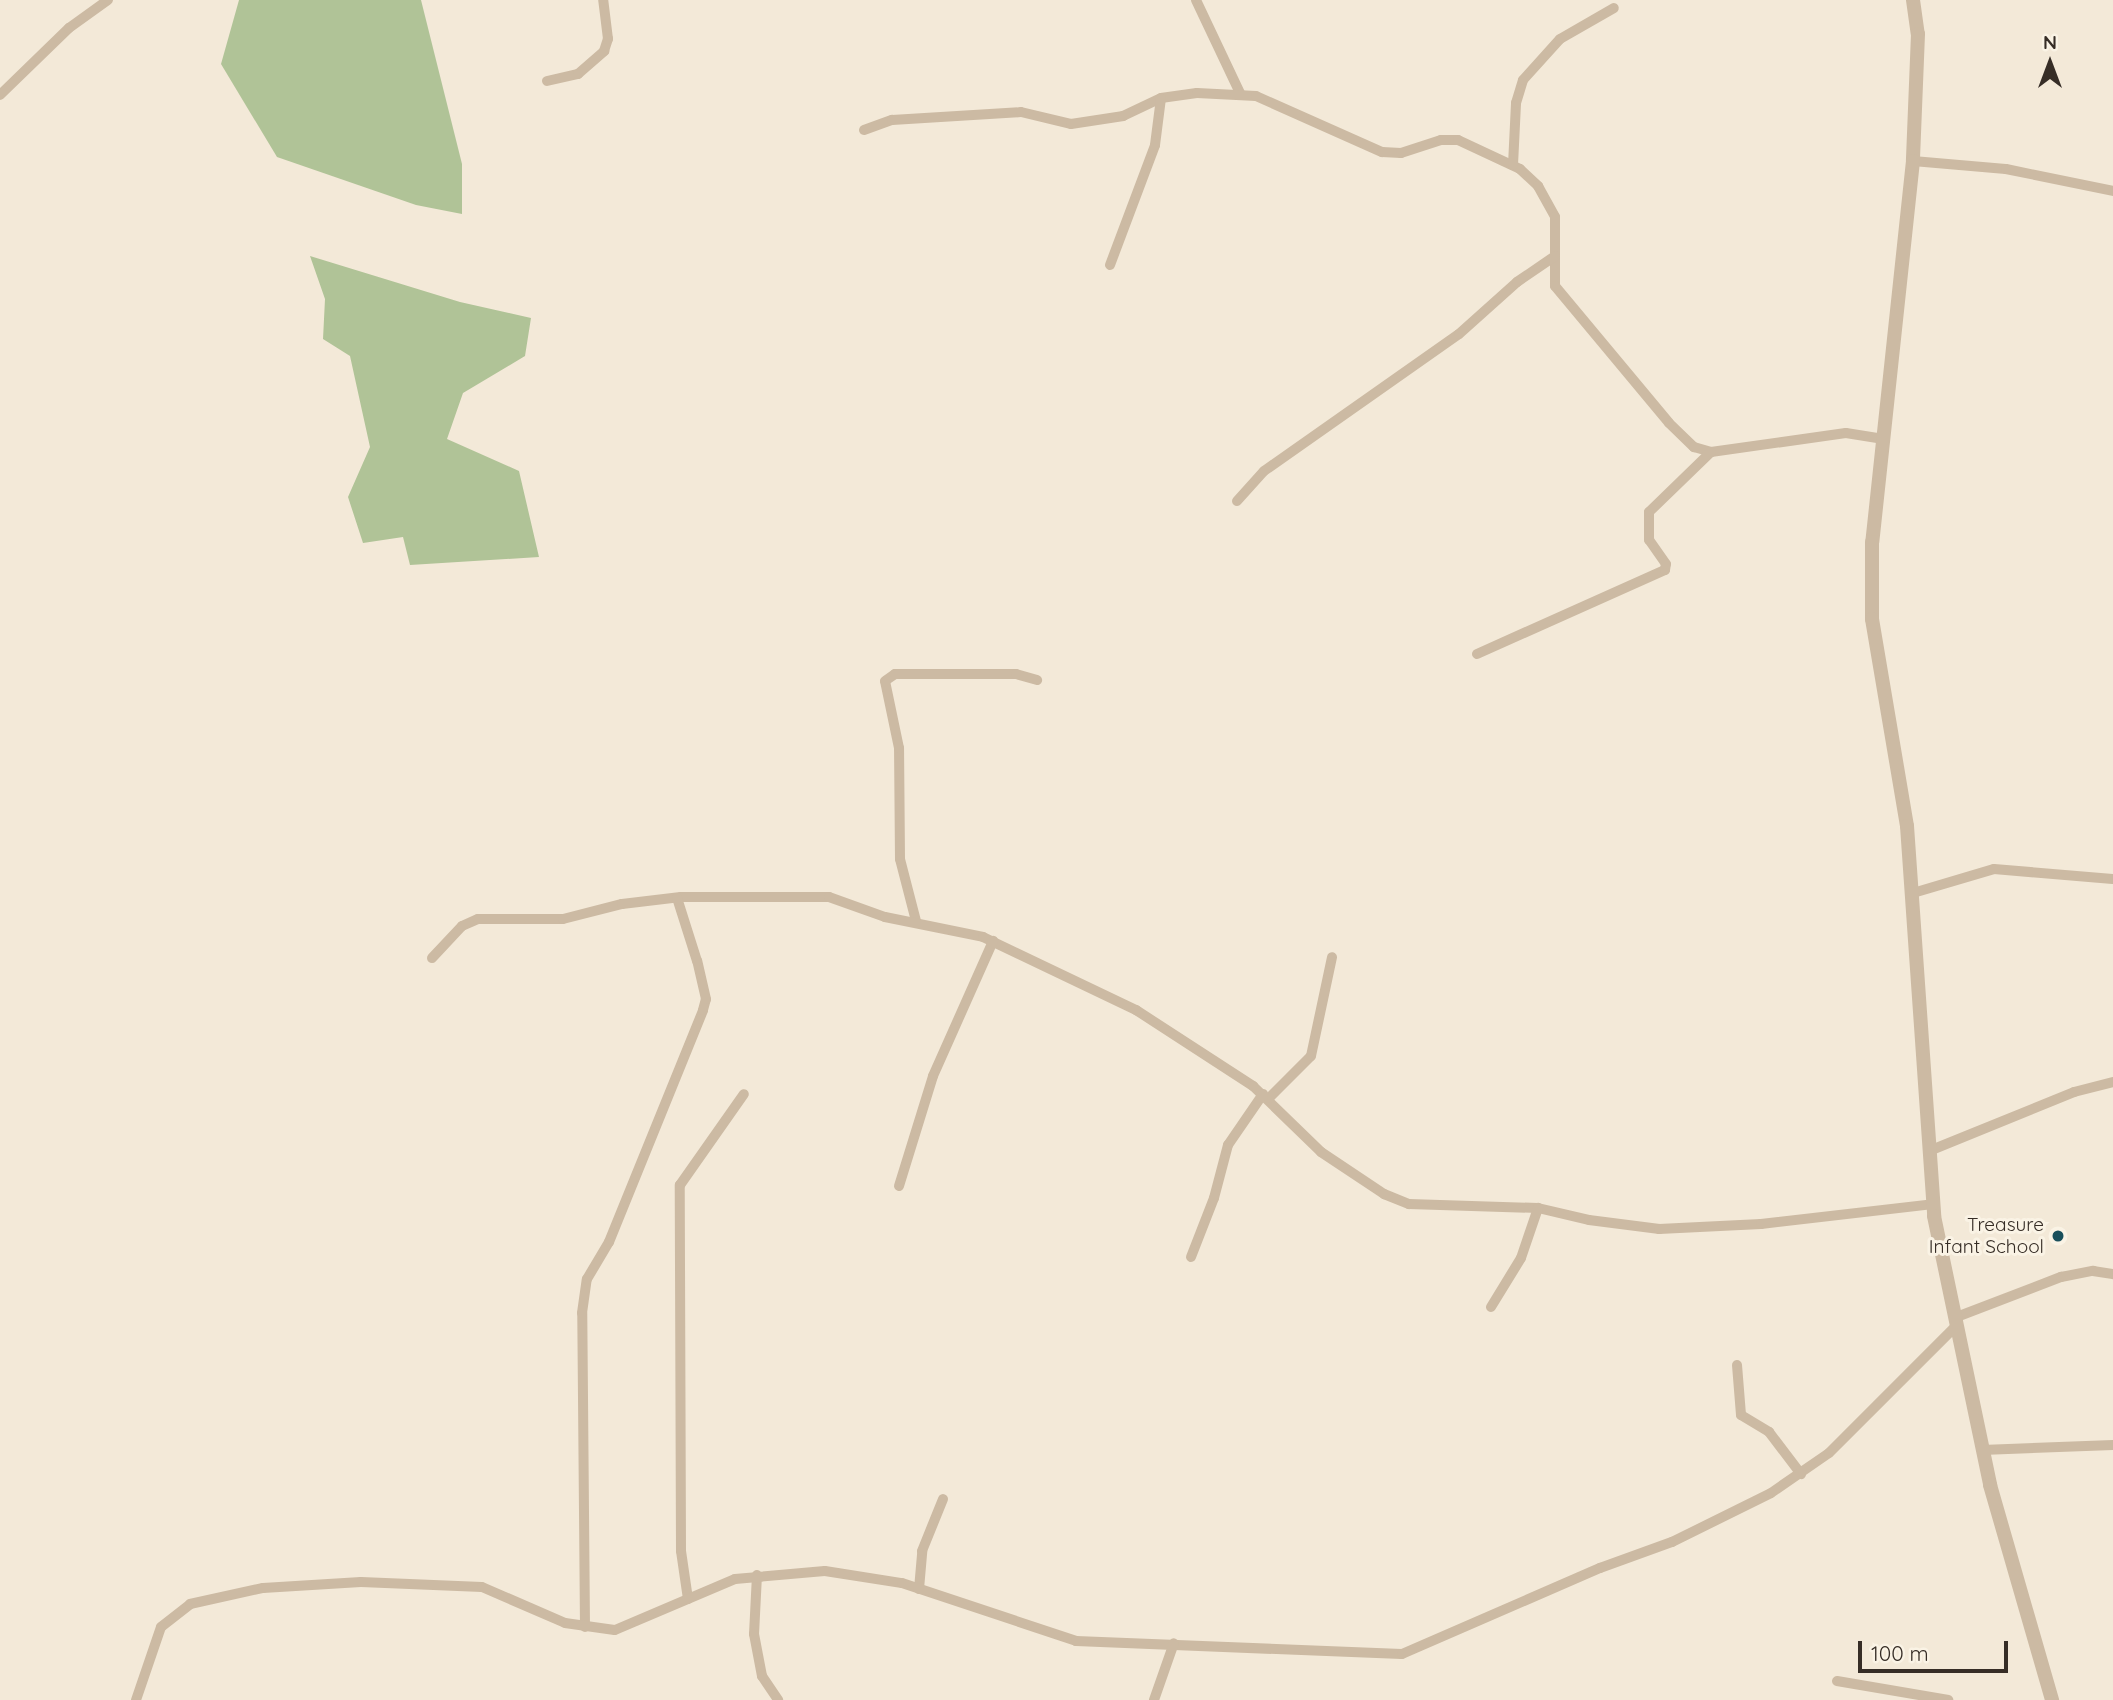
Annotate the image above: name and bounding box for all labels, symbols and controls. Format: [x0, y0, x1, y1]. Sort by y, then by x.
north arrow [2015, 28, 2085, 98]
text: N [2043, 30, 2057, 54]
place label: Treasure Infant School [1929, 1214, 2044, 1258]
marker: Treasure Infant School [2050, 1228, 2066, 1244]
scale bar [1861, 1626, 2011, 1670]
text: 100 m [1871, 1640, 1929, 1666]

